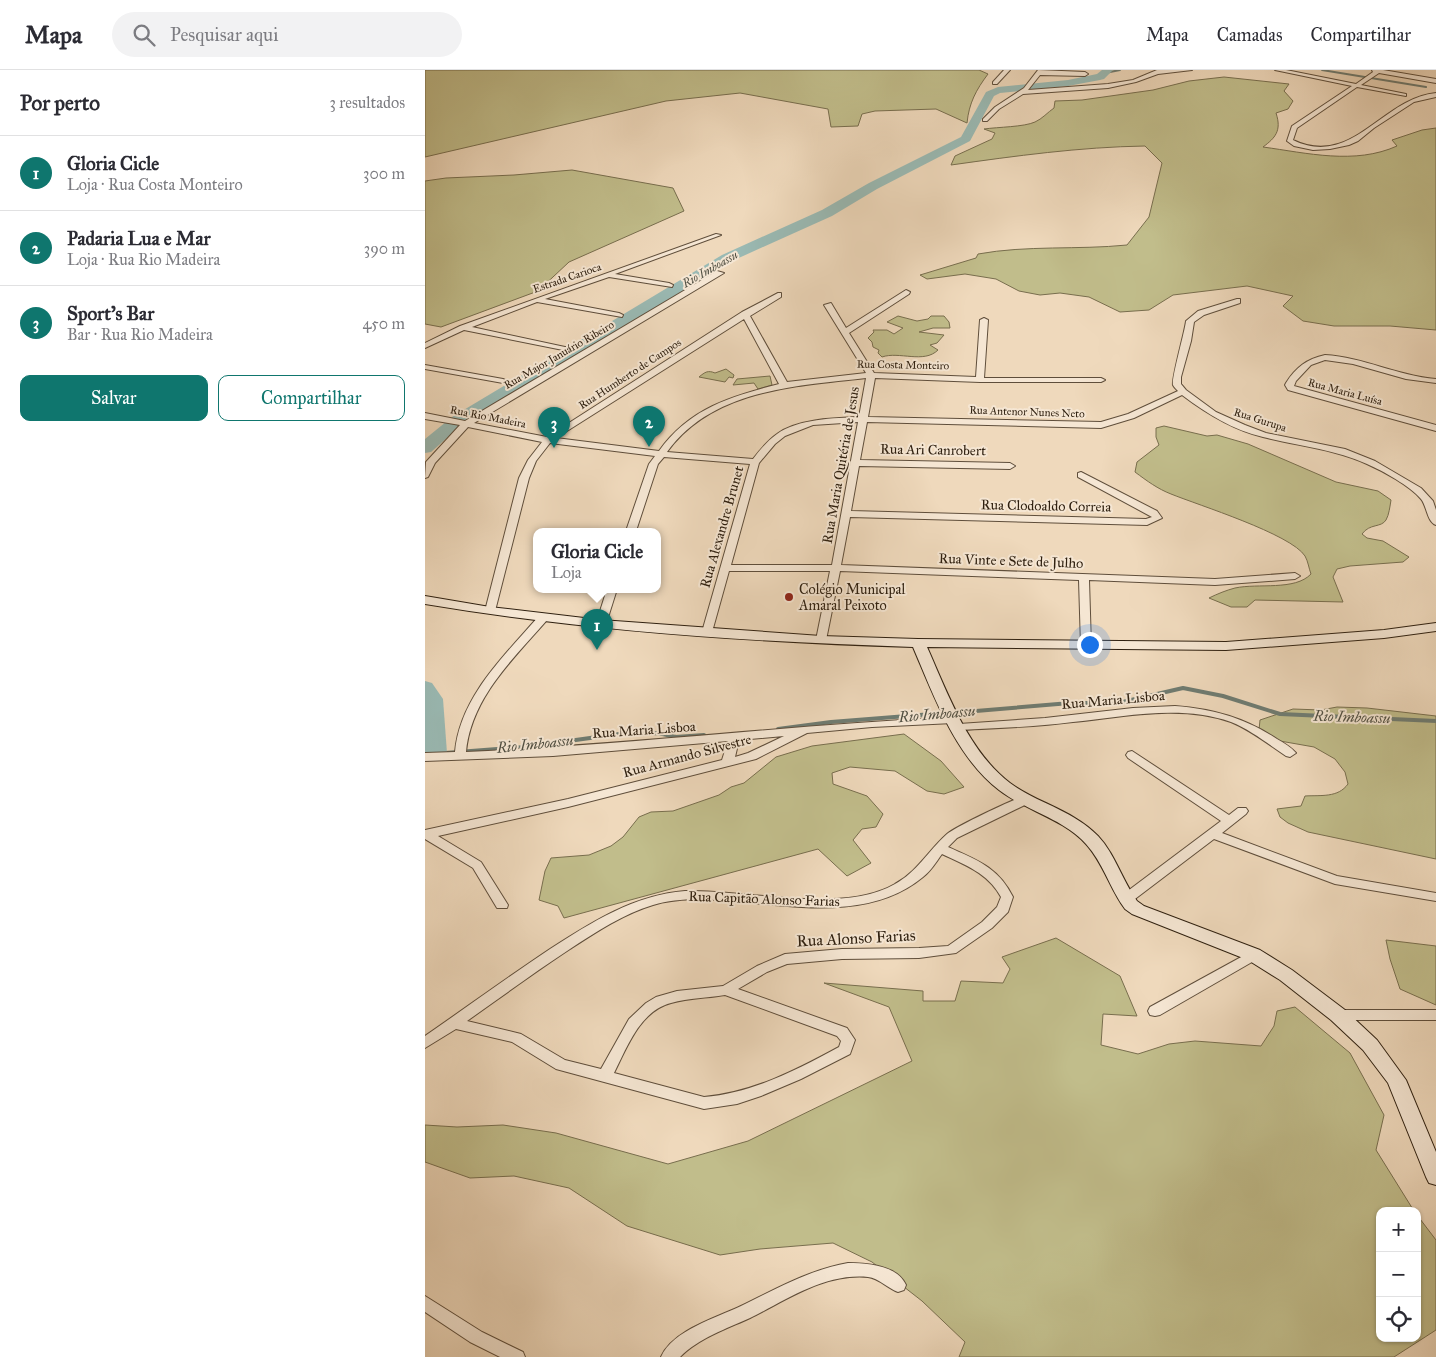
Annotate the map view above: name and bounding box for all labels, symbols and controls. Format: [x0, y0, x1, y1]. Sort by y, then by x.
search box [112, 12, 462, 57]
text: Mapa [25, 20, 82, 50]
icon: search [130, 21, 158, 49]
text: Pesquisar aqui [170, 23, 278, 46]
text: Mapa [1146, 24, 1189, 46]
text: Camadas [1217, 24, 1283, 46]
text: Compartilhar [1311, 24, 1411, 46]
text: Por perto [20, 90, 100, 116]
text: 3 resultados [330, 93, 405, 112]
text: Gloria Cicle [67, 152, 159, 175]
text: 1 [33, 164, 39, 183]
text: 300 m [363, 164, 405, 183]
text: Loja · Rua Costa Monteiro [67, 175, 243, 194]
text: Padaria Lua e Mar [67, 227, 211, 250]
text: 2 [32, 239, 40, 258]
text: 390 m [364, 239, 405, 258]
water label: Rio Imboassu [679, 248, 740, 291]
text: Loja · Rua Rio Madeira [67, 250, 220, 269]
street label: Estrada Carioca [531, 260, 603, 296]
text: Sport's Bar [67, 302, 154, 325]
text: 3 [33, 314, 39, 333]
text: 450 m [362, 314, 405, 333]
street label: Rua Major Januário Ribeiro [502, 318, 617, 393]
text: Bar · Rua Rio Madeira [67, 325, 213, 344]
street label: Rua Humberto de Campos [576, 336, 684, 412]
street label: Rua Costa Monteiro [857, 358, 950, 372]
button: Salvar [20, 375, 208, 421]
button: Compartilhar [218, 375, 405, 421]
street label: Rua Maria Luísa [1306, 376, 1384, 408]
street label: Rua Maria Quitéria de Jesus [819, 385, 864, 545]
street label: Rua Rio Madeira [449, 403, 527, 431]
street label: Rua Antenor Nunes Neto [969, 403, 1085, 421]
street label: Rua Gurupa [1232, 405, 1288, 435]
pin: 2 [633, 406, 665, 447]
pin: 3 [538, 407, 570, 448]
street label: Rua Ari Canrobert [880, 441, 986, 459]
street label: Rua Alexandre Brunet [696, 464, 748, 590]
street label: Rua Clodoaldo Correia [981, 496, 1111, 516]
popup [533, 528, 661, 593]
text: Gloria Cicle [551, 540, 643, 563]
street label: Rua Vinte e Sete de Julho [938, 550, 1084, 573]
text: Loja [551, 563, 582, 582]
place label: Colégio Municipal Amaral Peixoto [798, 581, 905, 614]
marker: Colégio Municipal Amaral Peixoto [783, 591, 795, 603]
pin: 1 [581, 609, 613, 650]
your location [1077, 632, 1103, 658]
street label: Rua Maria Lisboa [1061, 687, 1165, 713]
water label: Rio Imboassu [897, 702, 976, 726]
water label: Rio Imboassu [1312, 707, 1391, 727]
street label: Rua Maria Lisboa [592, 718, 696, 742]
water label: Rio Imboassu [495, 731, 574, 757]
street label: Rua Armando Silvestre [621, 731, 753, 781]
street label: Rua Capitão Alonso Farias [688, 888, 840, 910]
street label: Rua Alonso Farias [796, 925, 916, 951]
map controls [1376, 1207, 1421, 1342]
button: + [1376, 1207, 1421, 1252]
button: − [1376, 1252, 1421, 1297]
button: locate [1376, 1297, 1421, 1342]

